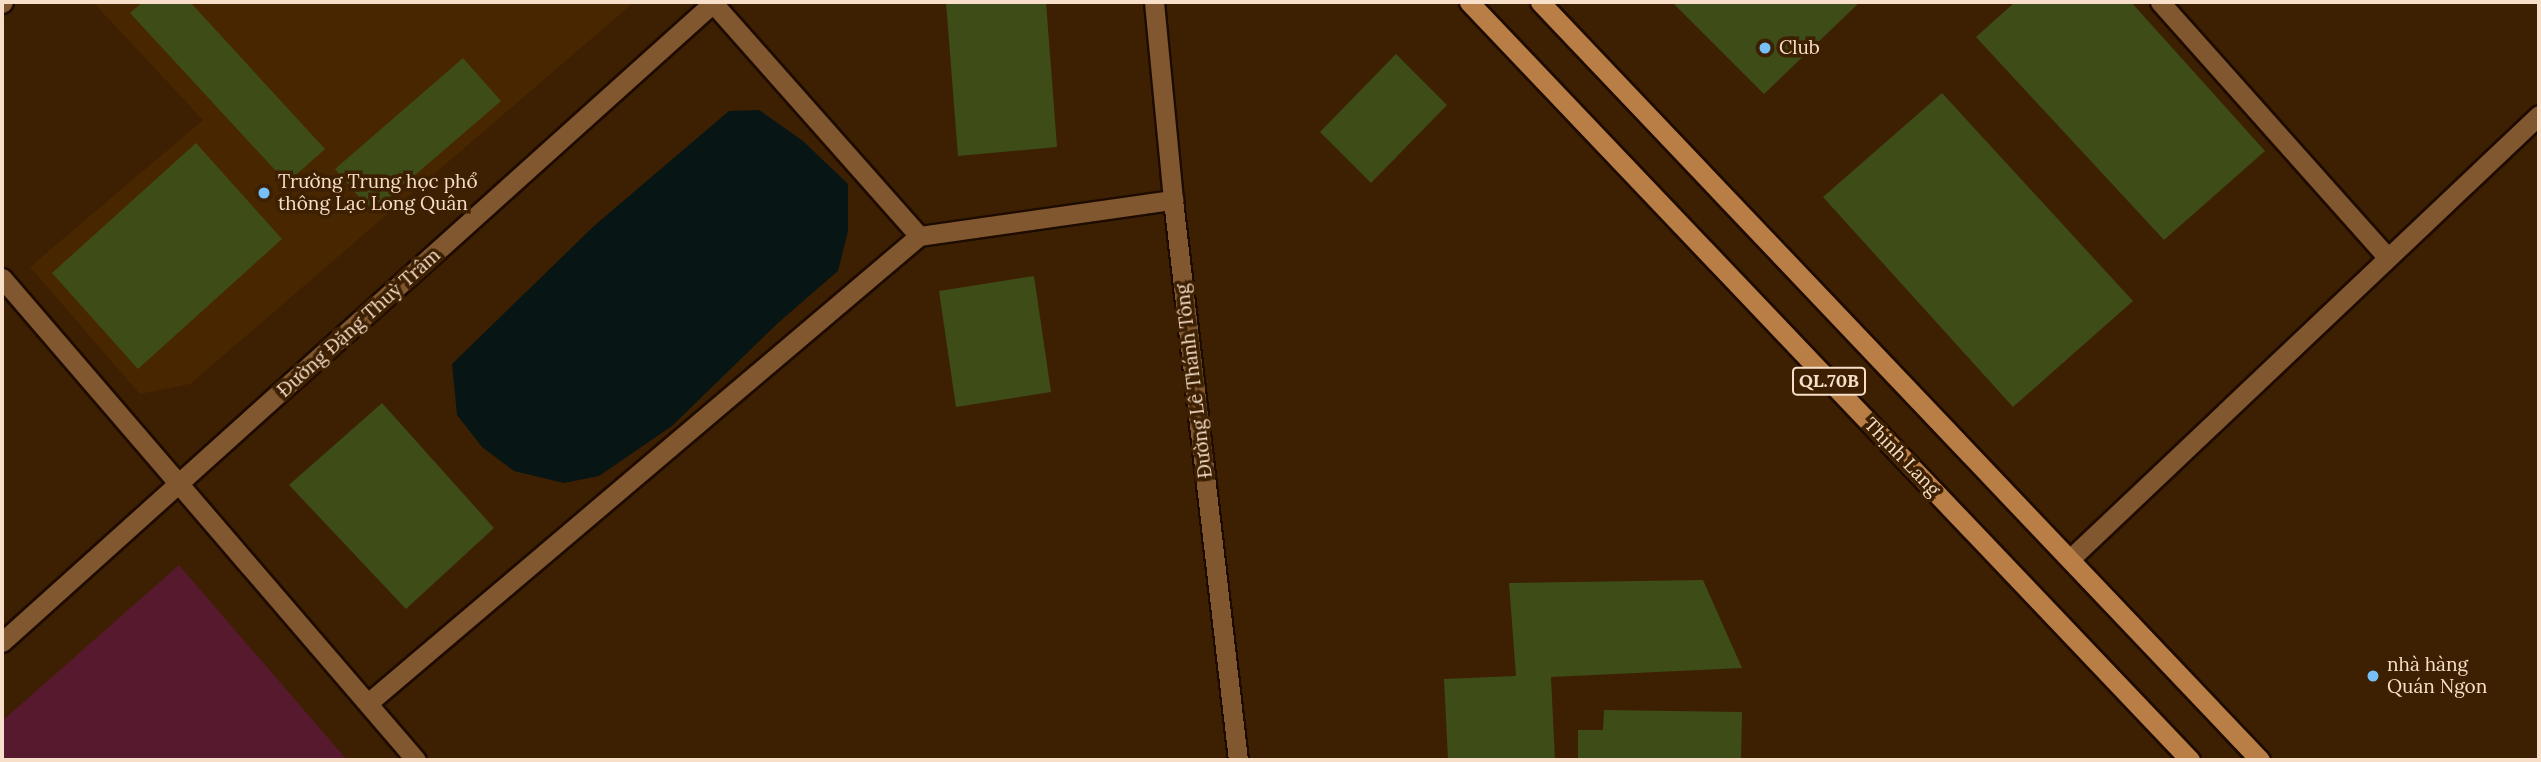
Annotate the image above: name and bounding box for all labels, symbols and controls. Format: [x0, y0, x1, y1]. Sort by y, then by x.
place label: Club [1779, 37, 1820, 59]
marker: Club [1757, 40, 1773, 56]
place label: Trường Trung học phổ thông Lạc Long Quân [278, 171, 478, 215]
marker: Trường Trung học phổ thông Lạc Long Quân [256, 185, 272, 201]
street label: Đường Đặng Thuỳ Trâm [273, 244, 445, 402]
street label: Đường Lê Thánh Tông [1171, 283, 1217, 479]
road number: QL.70B [1790, 366, 1868, 396]
street label: Thịnh Lang [1859, 413, 1945, 501]
place label: nhà hàng Quán Ngon [2387, 654, 2487, 698]
marker: nhà hàng Quán Ngon [2365, 668, 2381, 684]

